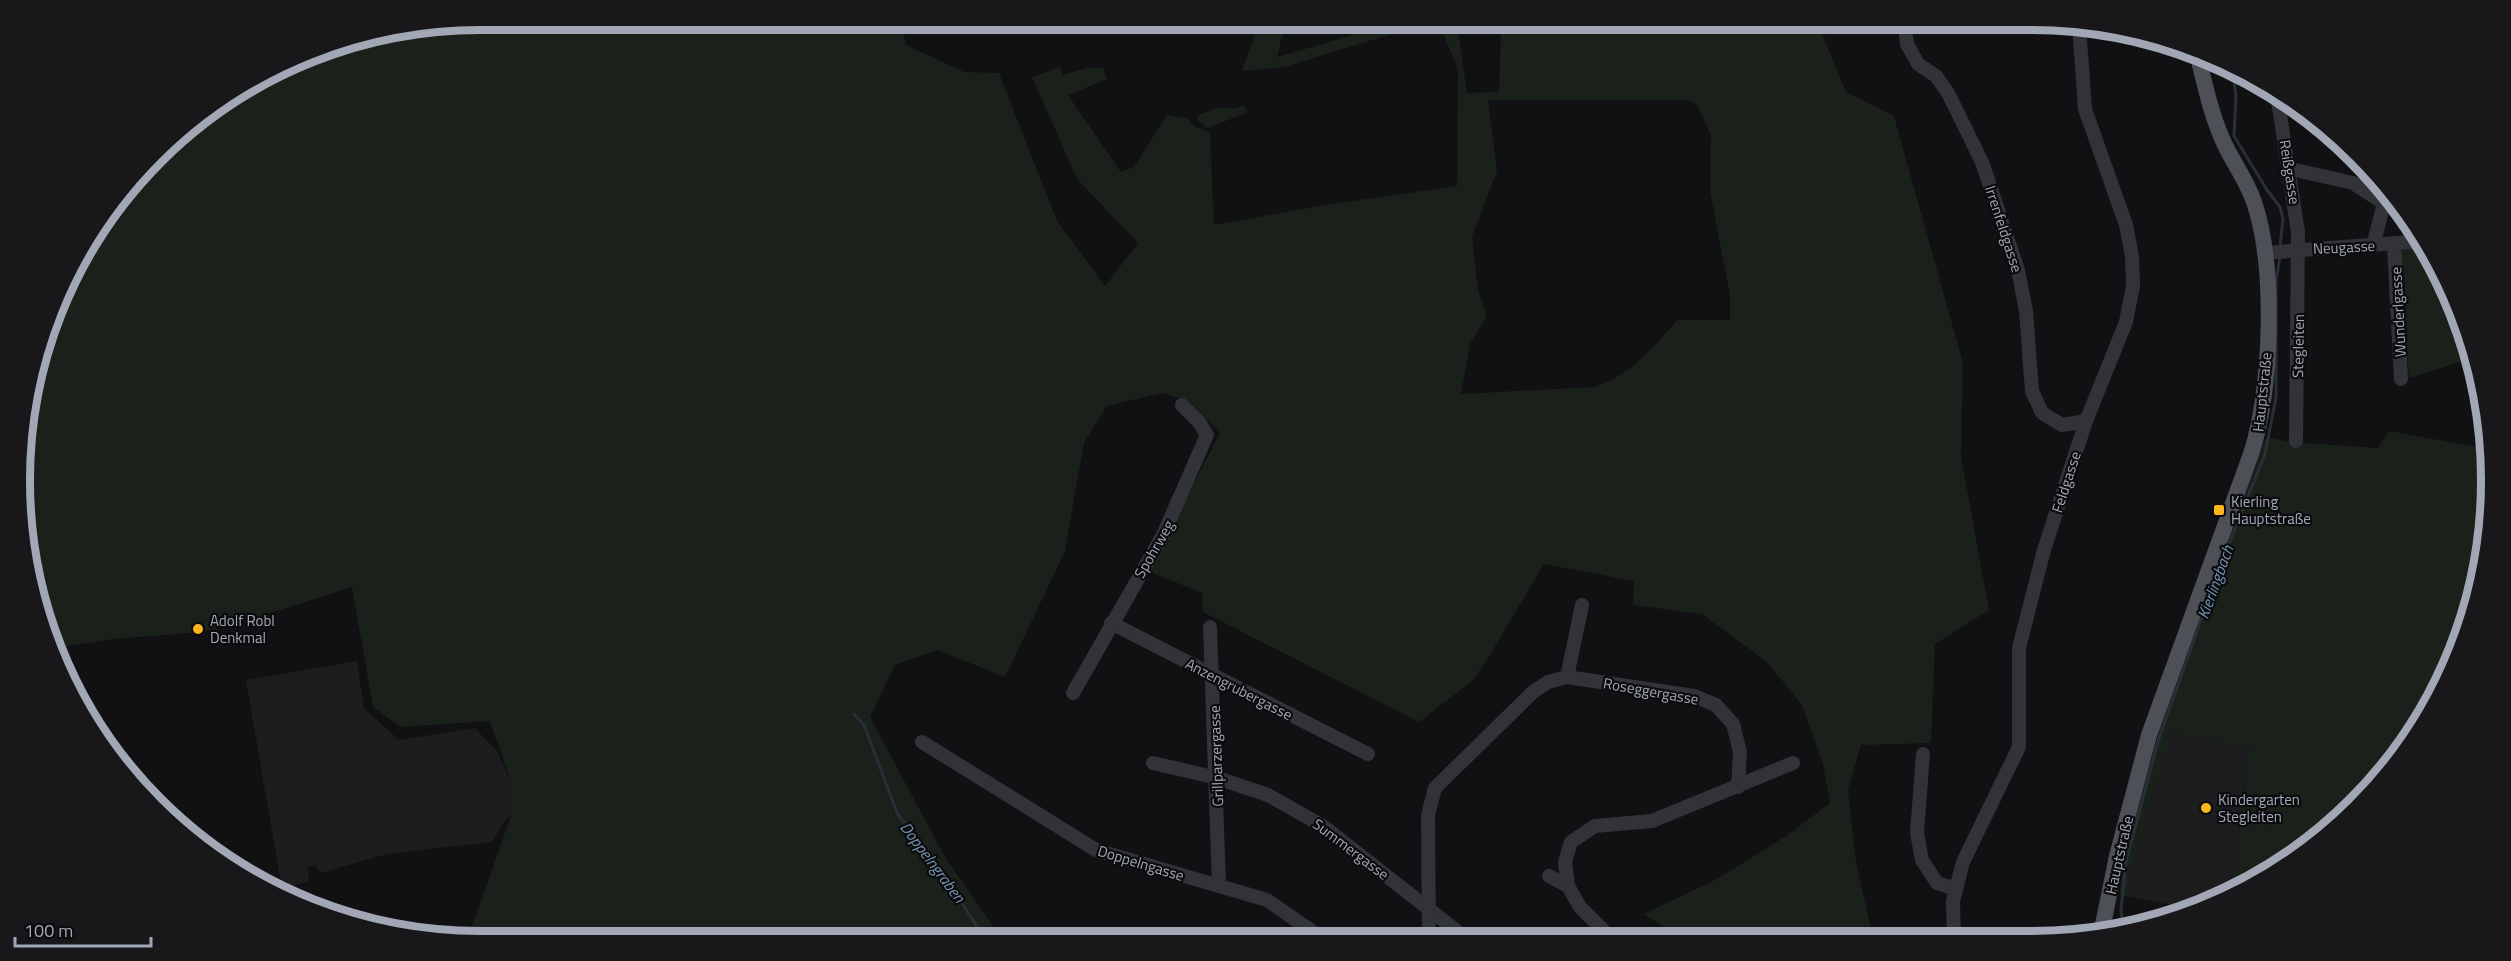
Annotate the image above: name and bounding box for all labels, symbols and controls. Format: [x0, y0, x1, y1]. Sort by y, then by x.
street label: Reißgasse [2274, 138, 2306, 206]
street label: Irrenfeldgasse [1979, 183, 2029, 275]
street label: Neugasse [2312, 234, 2376, 260]
street label: Wunderlgasse [2384, 266, 2412, 358]
street label: Stegleiten [2286, 314, 2310, 378]
street label: Hauptstraße [2246, 351, 2278, 433]
street label: Feldgasse [2045, 448, 2087, 516]
place label: Kierling Hauptstraße [2231, 490, 2311, 530]
marker: Kierling Hauptstraße [2212, 503, 2226, 517]
street label: Spohrweg [1128, 515, 1180, 582]
water label: Kierlingbach [2191, 541, 2240, 622]
place label: Adolf Robl Denkmal [210, 609, 275, 649]
marker: Adolf Robl Denkmal [191, 622, 205, 636]
street label: Anzengrubergasse [1181, 652, 1297, 726]
street label: Roseggergasse [1602, 671, 1700, 711]
street label: Grillparzergasse [1203, 705, 1229, 807]
place label: Kindergarten Stegleiten [2218, 788, 2300, 828]
marker: Kindergarten Stegleiten [2199, 801, 2213, 815]
street label: Summergasse [1308, 813, 1394, 885]
street label: Hauptstraße [2099, 813, 2139, 897]
water label: Doppelngraben [895, 816, 972, 908]
street label: Doppelngasse [1095, 839, 1187, 887]
scale bar [15, 910, 152, 948]
text: 100 m [24, 917, 73, 944]

